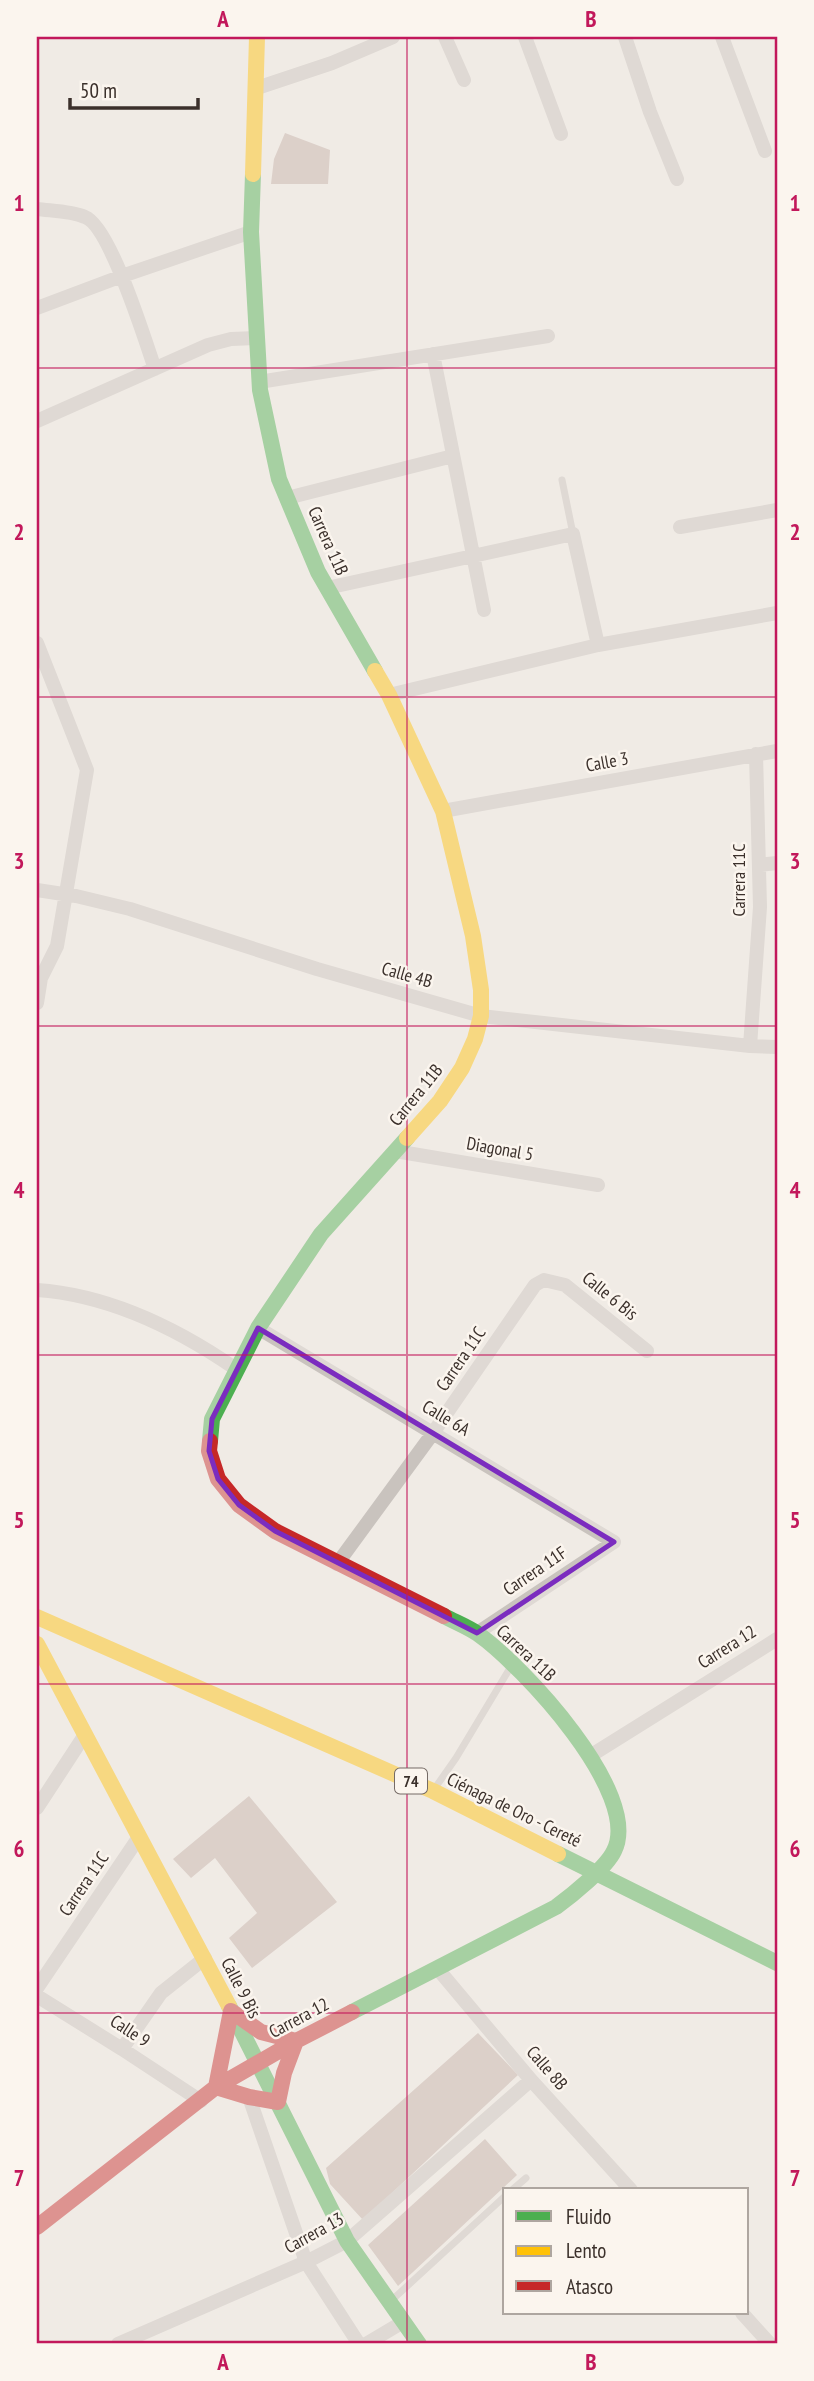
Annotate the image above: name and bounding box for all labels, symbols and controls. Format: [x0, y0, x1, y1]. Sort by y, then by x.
text: A [216, 4, 229, 33]
text: B [585, 4, 597, 33]
scale bar [70, 66, 198, 110]
text: 50 m [80, 77, 117, 104]
text: 1 [14, 188, 25, 217]
text: 1 [790, 188, 801, 217]
street label: Carrera 11B [303, 503, 354, 579]
text: 2 [14, 517, 25, 546]
text: 2 [790, 517, 801, 546]
street label: Calle 3 [584, 746, 630, 777]
street label: Carrera 11C [727, 844, 750, 916]
text: 3 [14, 846, 25, 875]
text: 3 [790, 846, 801, 875]
street label: Calle 4B [379, 956, 435, 993]
street label: Carrera 11B [384, 1059, 448, 1130]
street label: Diagonal 5 [465, 1131, 535, 1166]
text: 4 [14, 1175, 25, 1204]
text: 4 [790, 1175, 801, 1204]
street label: Calle 6 Bis [578, 1266, 643, 1325]
street label: Carrera 11C [431, 1322, 491, 1395]
street label: Calle 6A [418, 1394, 475, 1441]
text: 5 [14, 1505, 25, 1534]
text: 5 [790, 1505, 801, 1534]
street label: Carrera 11F [498, 1541, 571, 1600]
street label: Carrera 11B [492, 1619, 561, 1686]
street label: Carrera 12 [693, 1620, 760, 1673]
street label: Ciénaga de Oro - Cereté [443, 1767, 585, 1852]
road number: 74 [395, 1768, 427, 1794]
text: 6 [14, 1834, 25, 1863]
text: 6 [790, 1834, 801, 1863]
street label: Carrera 11C [54, 1847, 114, 1920]
street label: Calle 9 Bis [216, 1953, 266, 2022]
street label: Carrera 12 [265, 1992, 333, 2043]
street label: Calle 9 [106, 2009, 155, 2052]
street label: Calle 8B [522, 2041, 573, 2095]
text: 7 [14, 2163, 25, 2192]
text: 7 [790, 2163, 801, 2192]
legend [503, 2188, 748, 2314]
text: Fluido [566, 2203, 611, 2230]
street label: Carrera 13 [280, 2207, 348, 2258]
text: Lento [566, 2237, 606, 2264]
text: Atasco [566, 2273, 613, 2300]
text: A [216, 2347, 229, 2376]
text: B [585, 2347, 597, 2376]

